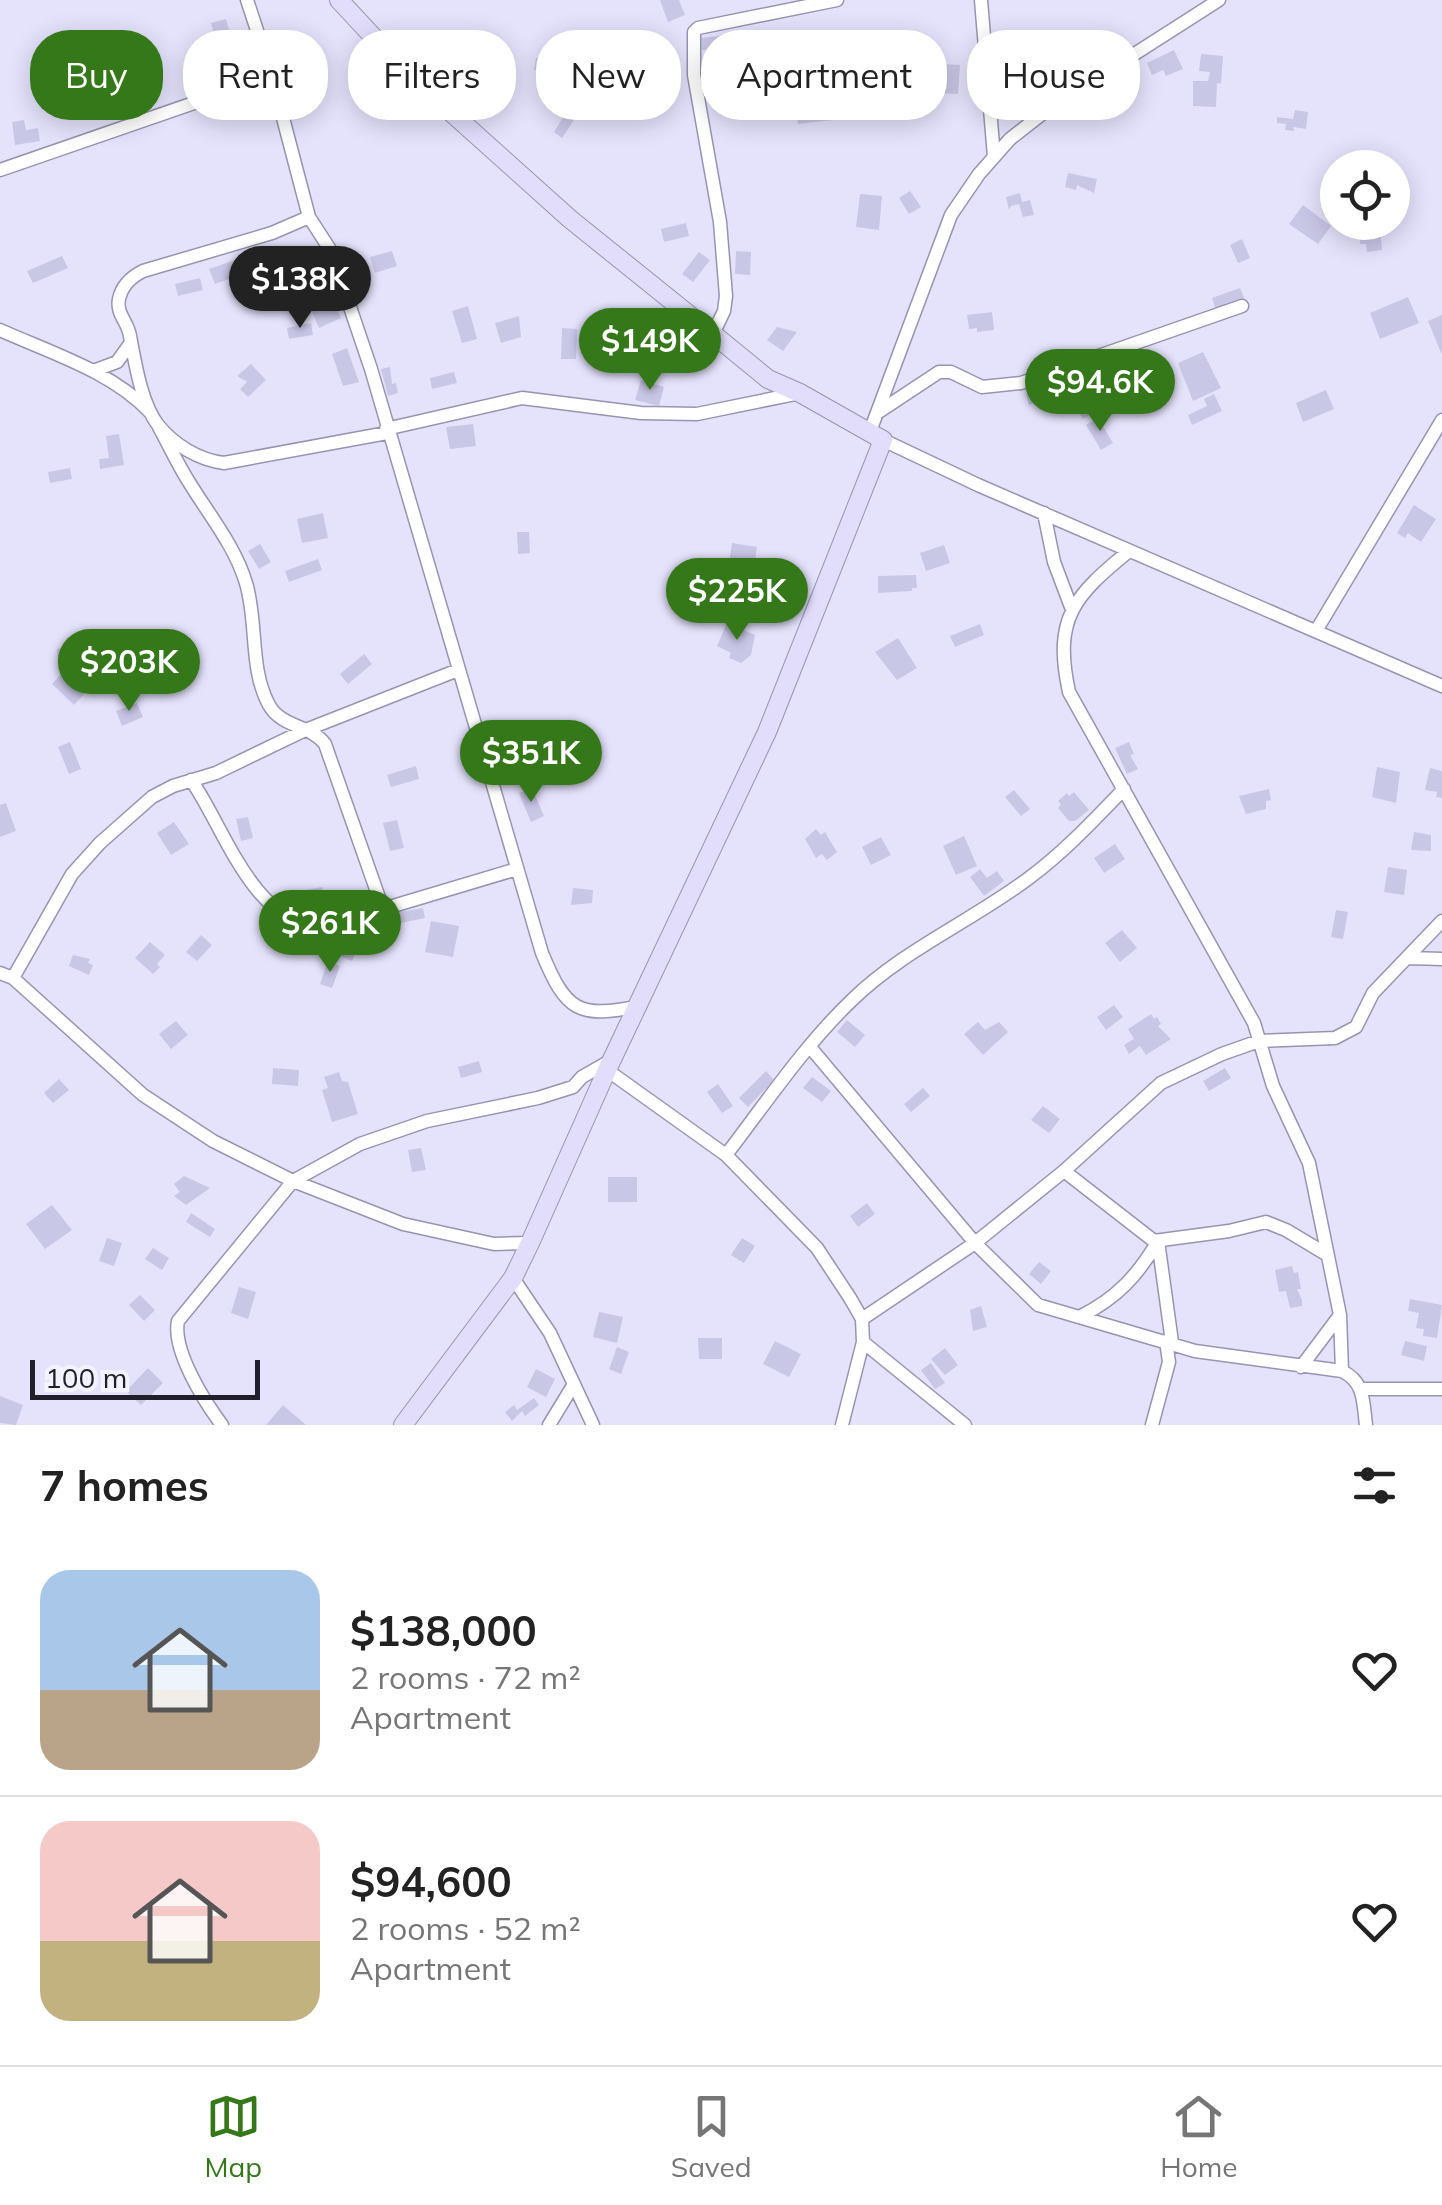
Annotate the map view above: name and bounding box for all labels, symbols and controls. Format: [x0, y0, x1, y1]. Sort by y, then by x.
chip: Buy [30, 30, 163, 120]
chip: Rent [183, 30, 328, 120]
chip: Filters [348, 30, 516, 120]
chip: New [536, 30, 681, 120]
chip: Apartment [701, 30, 947, 120]
chip: House [967, 30, 1140, 120]
map controls [1320, 150, 1410, 240]
button: locate [1320, 150, 1410, 240]
pin: $138K [230, 246, 370, 331]
text: $138K [251, 258, 349, 298]
pin: $149K [580, 308, 720, 393]
text: $149K [601, 320, 699, 360]
pin: $94.6K [1019, 349, 1181, 434]
text: $94.6K [1047, 361, 1153, 401]
pin: $225K [667, 558, 807, 643]
text: $225K [688, 570, 786, 610]
pin: $203K [59, 629, 199, 714]
text: $203K [80, 641, 178, 681]
pin: $351K [461, 720, 601, 805]
text: $351K [482, 732, 580, 772]
pin: $261K [260, 890, 400, 975]
text: $261K [281, 902, 379, 942]
scale bar [30, 1355, 260, 1400]
text: 100 m [45, 1360, 127, 1395]
icon: filters [1347, 1458, 1402, 1513]
text: 7 homes [40, 1459, 209, 1512]
text: $138,000 [350, 1604, 537, 1657]
icon: home [120, 1610, 240, 1730]
icon: heart [1347, 1643, 1402, 1698]
text: 2 rooms · 72 m² [350, 1657, 581, 1697]
text: Apartment [350, 1697, 511, 1737]
text: $94,600 [350, 1855, 512, 1908]
icon: home [120, 1861, 240, 1981]
icon: heart [1347, 1894, 1402, 1949]
text: 2 rooms · 52 m² [350, 1908, 581, 1948]
text: Apartment [350, 1948, 511, 1988]
tab: Map [204, 2089, 262, 2184]
tab: Saved [671, 2089, 752, 2184]
tab: Home [1160, 2089, 1238, 2184]

